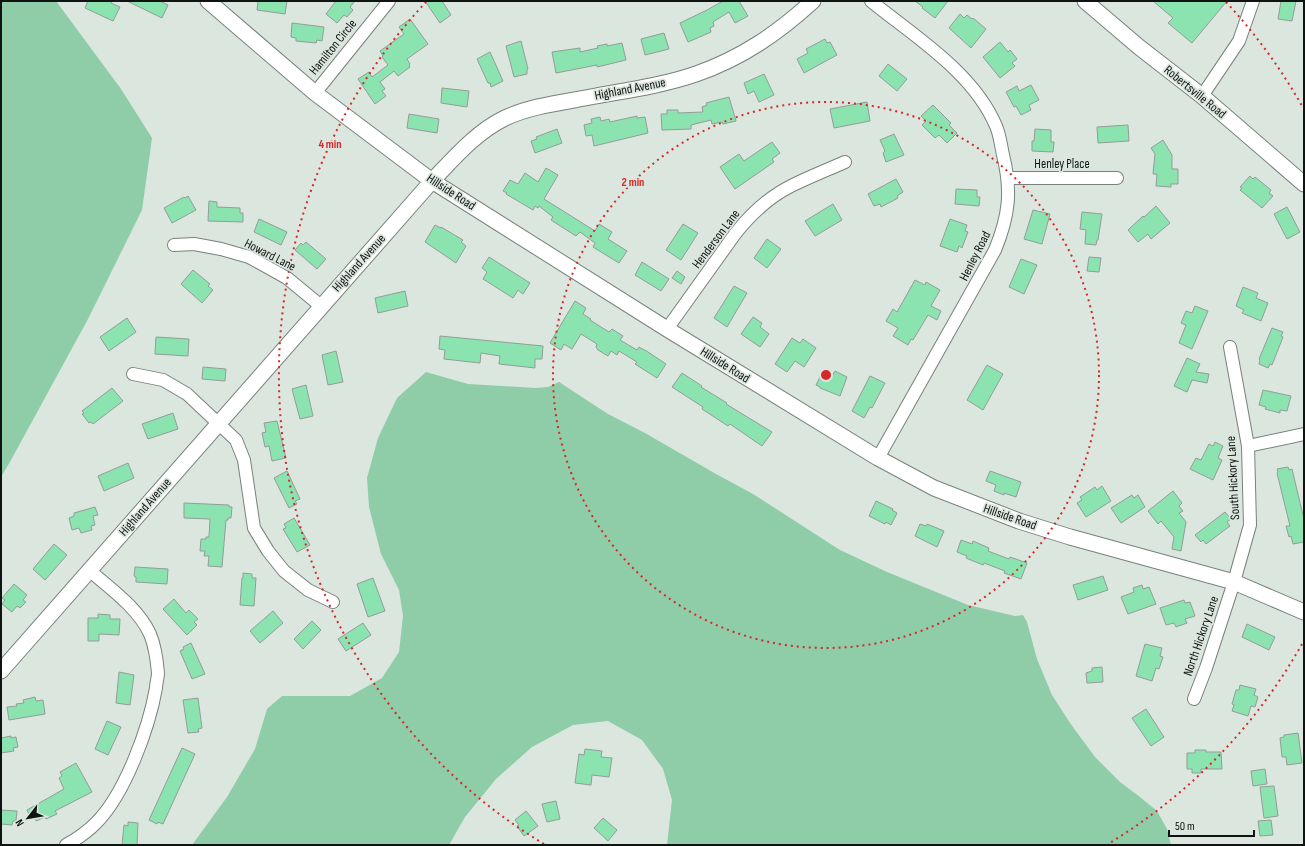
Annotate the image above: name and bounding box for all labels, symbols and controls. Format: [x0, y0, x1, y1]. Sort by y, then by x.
street label: Hamilton Circle [306, 16, 360, 78]
street label: Robertsville Road [1161, 62, 1229, 122]
street label: Highland Avenue [593, 74, 667, 104]
text: 4 min [318, 137, 342, 152]
street label: Henley Place [1034, 156, 1090, 172]
street label: Hillside Road [423, 170, 479, 214]
text: 2 min [622, 175, 644, 190]
street label: Henderson Lane [689, 206, 743, 272]
street label: Henley Road [956, 228, 994, 284]
street label: Highland Avenue [329, 231, 389, 295]
street label: Howard Lane [242, 235, 298, 275]
street label: Hillside Road [697, 344, 753, 386]
centre of rings [819, 368, 833, 382]
street label: South Hickory Lane [1223, 436, 1243, 520]
street label: Highland Avenue [115, 475, 175, 539]
street label: Hillside Road [981, 500, 1039, 534]
street label: North Hickory Lane [1180, 594, 1222, 678]
north arrow [8, 798, 48, 838]
scale bar [1169, 812, 1254, 838]
text: N [13, 817, 27, 829]
text: 50 m [1175, 819, 1195, 834]

